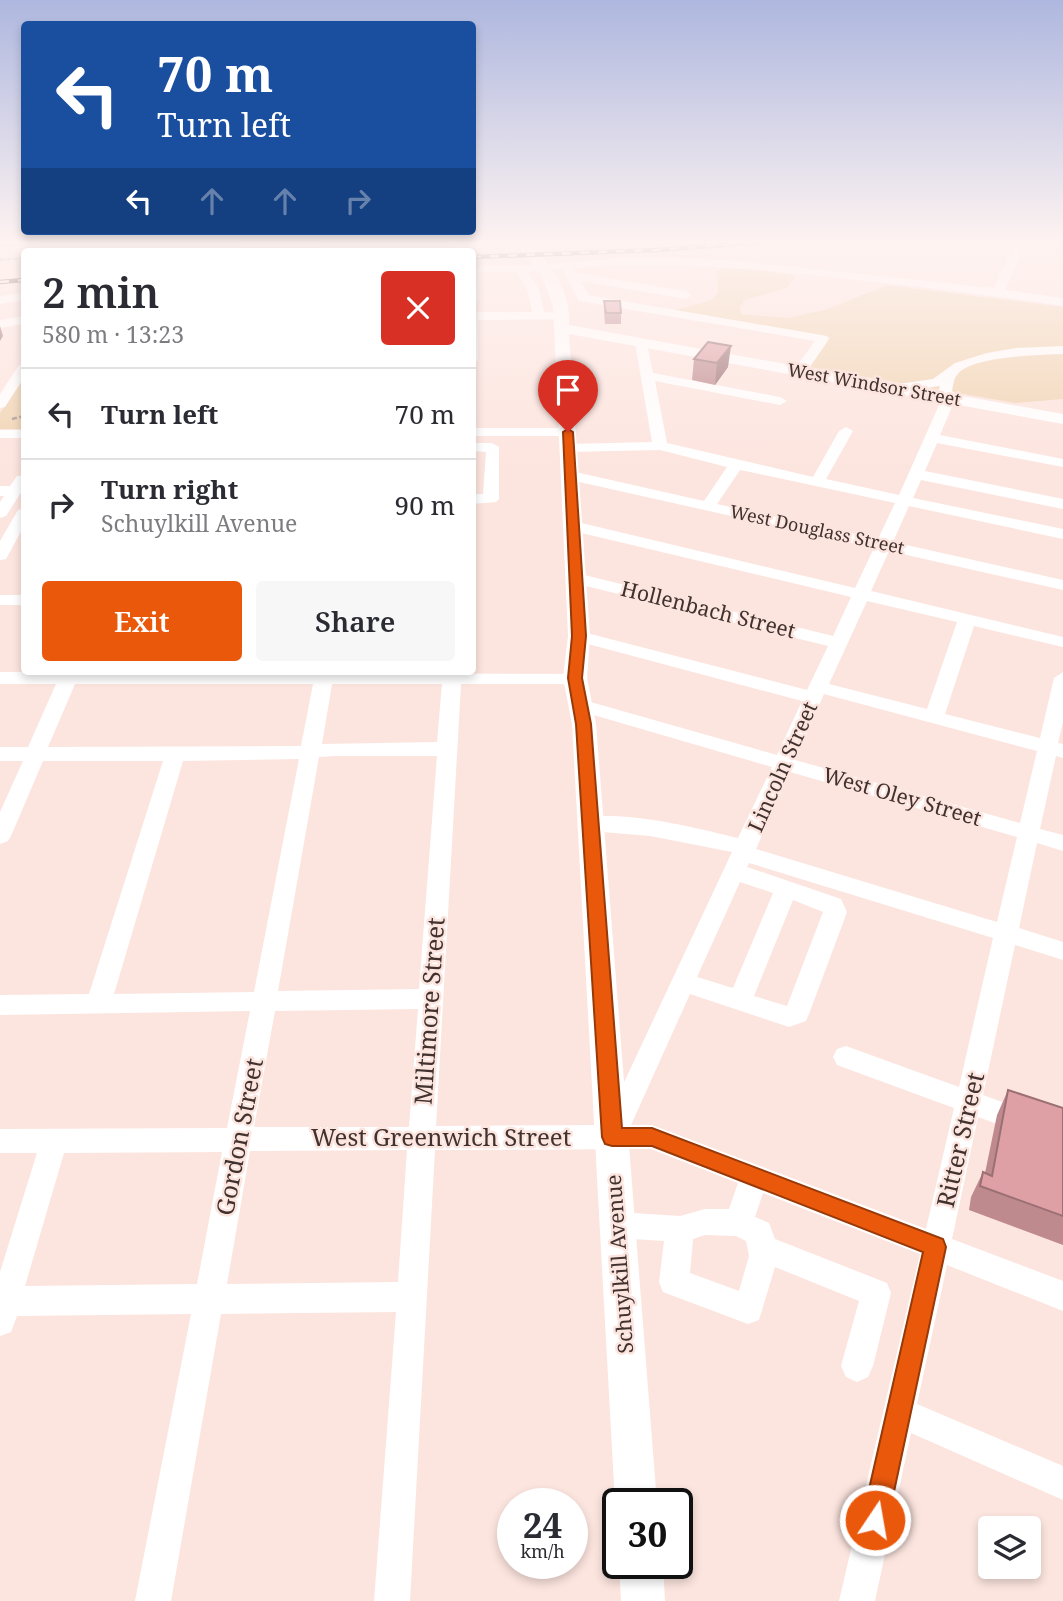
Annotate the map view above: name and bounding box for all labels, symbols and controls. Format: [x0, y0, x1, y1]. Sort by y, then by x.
text: 70 m [157, 40, 273, 106]
icon: left [42, 49, 133, 140]
text: Turn left [157, 103, 291, 146]
icon: left [120, 182, 158, 220]
icon: ahead [193, 182, 231, 220]
icon: ahead [266, 182, 304, 220]
icon: right [339, 182, 377, 220]
text: 2 min [42, 263, 159, 320]
button: close [381, 271, 455, 345]
text: 580 m · 13:23 [42, 318, 184, 350]
street label: West Windsor Street [786, 357, 963, 411]
pin [538, 360, 598, 432]
icon: arrive [549, 371, 587, 409]
icon: left [42, 395, 80, 433]
text: Turn left [101, 396, 218, 432]
text: 70 m [395, 396, 455, 432]
text: Turn right [101, 471, 238, 507]
icon: right [42, 486, 80, 524]
text: 90 m [395, 487, 455, 523]
street label: West Douglass Street [728, 499, 907, 559]
text: Schuylkill Avenue [101, 507, 297, 539]
street label: Hollenbach Street [618, 574, 798, 644]
button: Exit [42, 581, 242, 661]
button: Share [256, 581, 455, 661]
street label: Lincoln Street [741, 697, 823, 836]
street label: West Oley Street [820, 760, 985, 832]
street label: Miltimore Street [406, 916, 452, 1106]
street label: Gordon Street [207, 1055, 270, 1218]
street label: Ritter Street [928, 1069, 991, 1210]
street label: West Greenwich Street [311, 1120, 571, 1153]
street label: Schuylkill Avenue [599, 1174, 639, 1354]
position arrow [838, 1483, 912, 1557]
speed limit sign: 30 [602, 1488, 693, 1579]
text: 24 [523, 1501, 562, 1548]
map controls [978, 1516, 1041, 1579]
button: layers [978, 1516, 1041, 1579]
text: km/h [520, 1539, 565, 1563]

